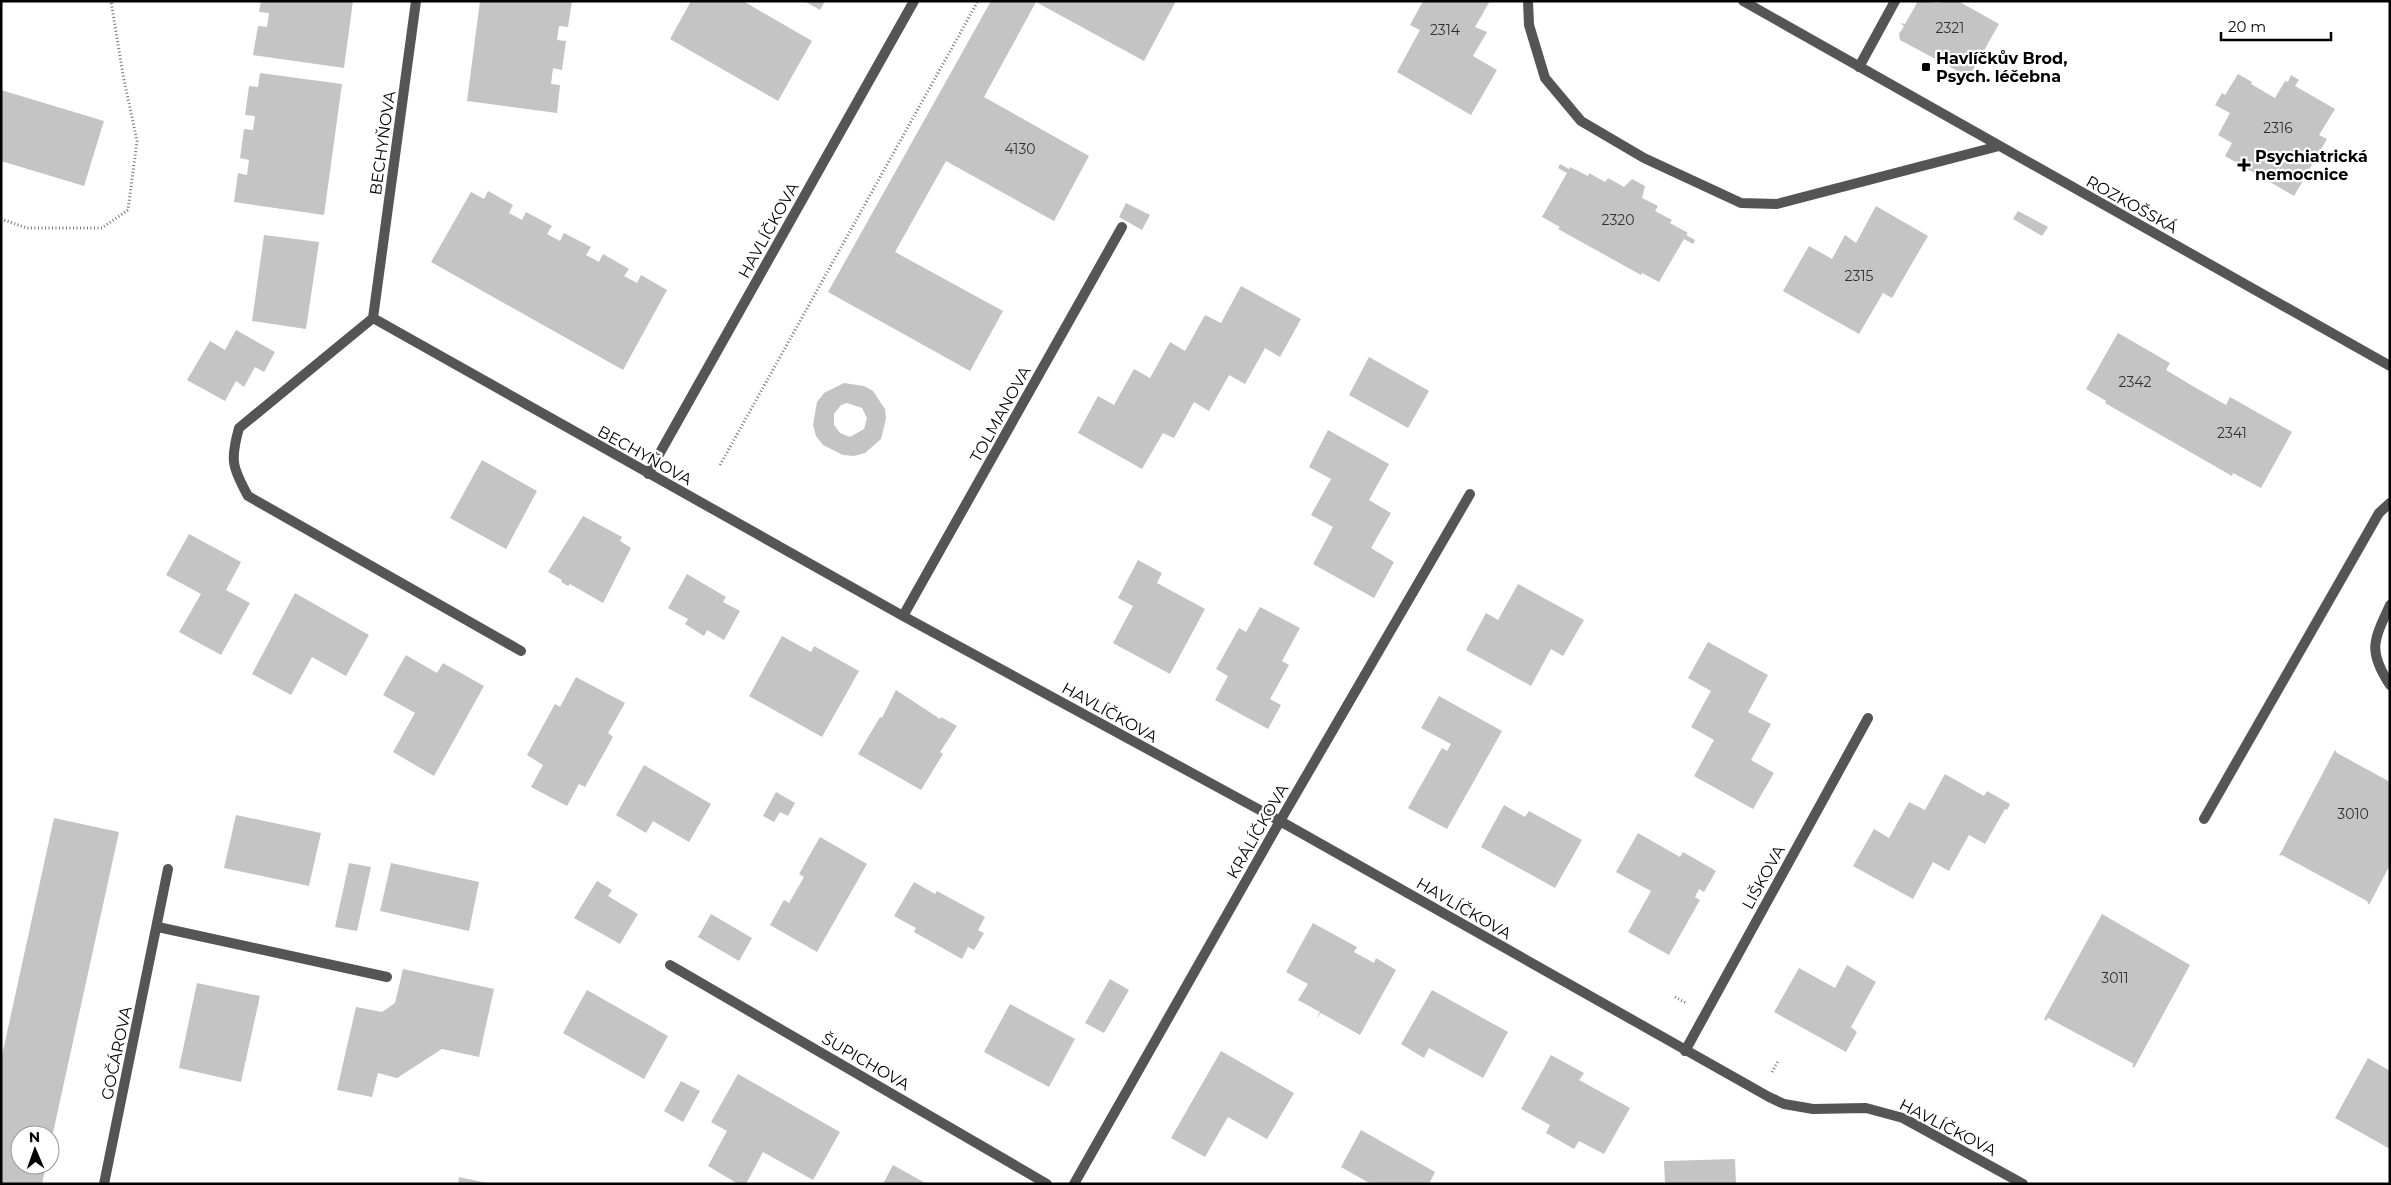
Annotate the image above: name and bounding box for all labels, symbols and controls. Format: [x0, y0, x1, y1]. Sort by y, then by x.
scale bar [2221, 10, 2331, 42]
text: 20 m [2228, 17, 2266, 36]
house number: 2321 [1936, 19, 1964, 37]
house number: 2314 [1430, 21, 1461, 39]
place label: Havlíčkův Brod, Psych. léčebna [1936, 49, 2067, 86]
marker: Havlíčkův Brod, Psych. léčebna [1920, 61, 1932, 73]
street label: BECHYŇOVA [366, 89, 399, 196]
house number: 2316 [2263, 119, 2293, 137]
house number: 4130 [1004, 140, 1036, 158]
place label: Psychiatrická nemocnice [2255, 147, 2368, 184]
marker: Psychiatrická nemocnice [2237, 158, 2251, 172]
street label: ROZKOŠSKÁ [2083, 172, 2181, 238]
street label: HAVLÍČKOVA [734, 179, 803, 281]
house number: 2320 [1602, 211, 1634, 229]
house number: 2315 [1845, 267, 1873, 285]
street label: TOLMANOVA [966, 362, 1035, 466]
house number: 2342 [2118, 373, 2152, 391]
street label: BECHYŇOVA [594, 422, 696, 489]
house number: 2341 [2217, 424, 2247, 442]
street label: HAVLÍČKOVA [1059, 678, 1161, 747]
street label: KRÁLÍČKOVA [1223, 780, 1292, 882]
house number: 3010 [2337, 805, 2369, 823]
street label: LIŠKOVA [1738, 842, 1789, 912]
street label: HAVLÍČKOVA [1413, 874, 1515, 944]
house number: 3011 [2101, 969, 2129, 987]
street label: GOČÁROVA [97, 1004, 136, 1102]
street label: ŠUPICHOVA [818, 1029, 913, 1094]
street label: HAVLÍČKOVA [1896, 1095, 2000, 1160]
north arrow [10, 1125, 60, 1175]
text: N [29, 1128, 41, 1146]

